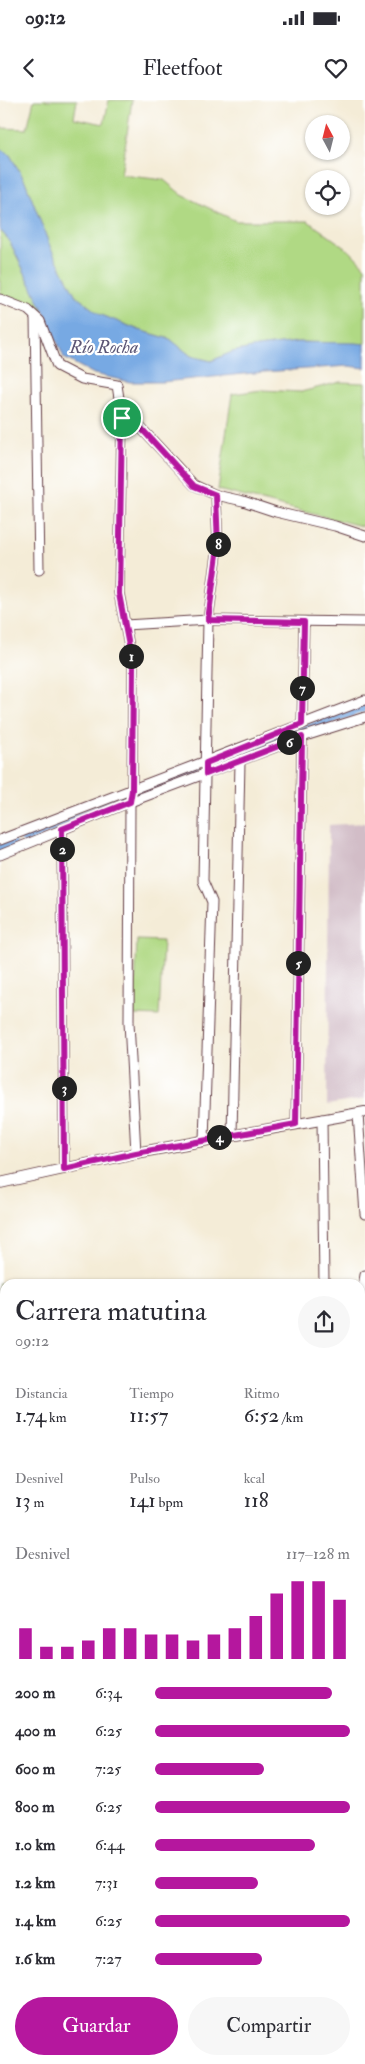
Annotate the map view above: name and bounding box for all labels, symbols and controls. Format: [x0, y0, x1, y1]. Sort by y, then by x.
text: 09:12 [25, 6, 66, 30]
icon: back [15, 54, 43, 82]
text: Fleetfoot [142, 54, 223, 82]
icon: heart [322, 54, 350, 82]
north arrow [305, 115, 350, 160]
map controls [305, 115, 350, 215]
button: locate [305, 170, 350, 215]
water label: Río Rocha [69, 336, 138, 359]
pin [101, 397, 143, 439]
icon: arrive [108, 404, 136, 432]
pin: 8 [206, 532, 230, 556]
text: 8 [215, 536, 222, 553]
pin: 1 [118, 644, 144, 668]
text: 1 [129, 648, 134, 665]
pin: 7 [290, 676, 314, 700]
text: 7 [299, 680, 306, 697]
pin: 6 [276, 730, 302, 754]
text: 6 [286, 734, 293, 751]
pin: 2 [50, 836, 74, 862]
text: 2 [59, 841, 66, 858]
pin: 5 [286, 950, 310, 976]
text: 5 [295, 955, 302, 972]
pin: 3 [52, 1076, 76, 1100]
text: 3 [62, 1080, 67, 1097]
pin: 4 [206, 1124, 232, 1150]
text: 4 [216, 1129, 223, 1146]
text: Carrera matutina [15, 1294, 206, 1329]
button: share [298, 1296, 350, 1348]
text: 09:12 [15, 1331, 49, 1351]
text: Distancia [15, 1385, 68, 1402]
text: Tiempo [129, 1385, 174, 1402]
text: Ritmo [244, 1385, 279, 1402]
text: 1.74 [15, 1402, 46, 1429]
text: 11:57 [129, 1402, 168, 1429]
text: 6:52 [244, 1402, 279, 1429]
text: km [46, 1409, 67, 1426]
text: /km [279, 1409, 303, 1426]
text: Desnivel [15, 1470, 63, 1487]
text: Pulso [129, 1470, 160, 1487]
text: kcal [244, 1470, 265, 1487]
text: 13 [15, 1487, 31, 1514]
text: 141 [129, 1487, 156, 1514]
text: 118 [244, 1487, 269, 1514]
text: m [31, 1494, 44, 1511]
text: bpm [156, 1494, 183, 1511]
text: Desnivel [15, 1544, 70, 1564]
text: 117–128 m [286, 1544, 350, 1564]
text: 200 m [15, 1683, 55, 1703]
text: 6:34 [95, 1683, 122, 1703]
text: 400 m [15, 1721, 56, 1741]
text: 6:25 [95, 1721, 122, 1741]
text: 600 m [15, 1759, 55, 1779]
text: 7:25 [95, 1759, 121, 1779]
text: 800 m [15, 1797, 55, 1817]
text: 6:25 [95, 1797, 122, 1817]
text: 1.0 km [15, 1835, 55, 1855]
text: 6:44 [95, 1835, 124, 1855]
text: 1.2 km [15, 1873, 55, 1893]
text: 7:31 [95, 1873, 118, 1893]
text: 1.4 km [15, 1911, 56, 1931]
text: 6:25 [95, 1911, 122, 1931]
text: 1.6 km [15, 1949, 55, 1969]
text: 7:27 [95, 1949, 122, 1969]
button: Guardar [15, 1997, 178, 2055]
button: Compartir [188, 1997, 350, 2055]

